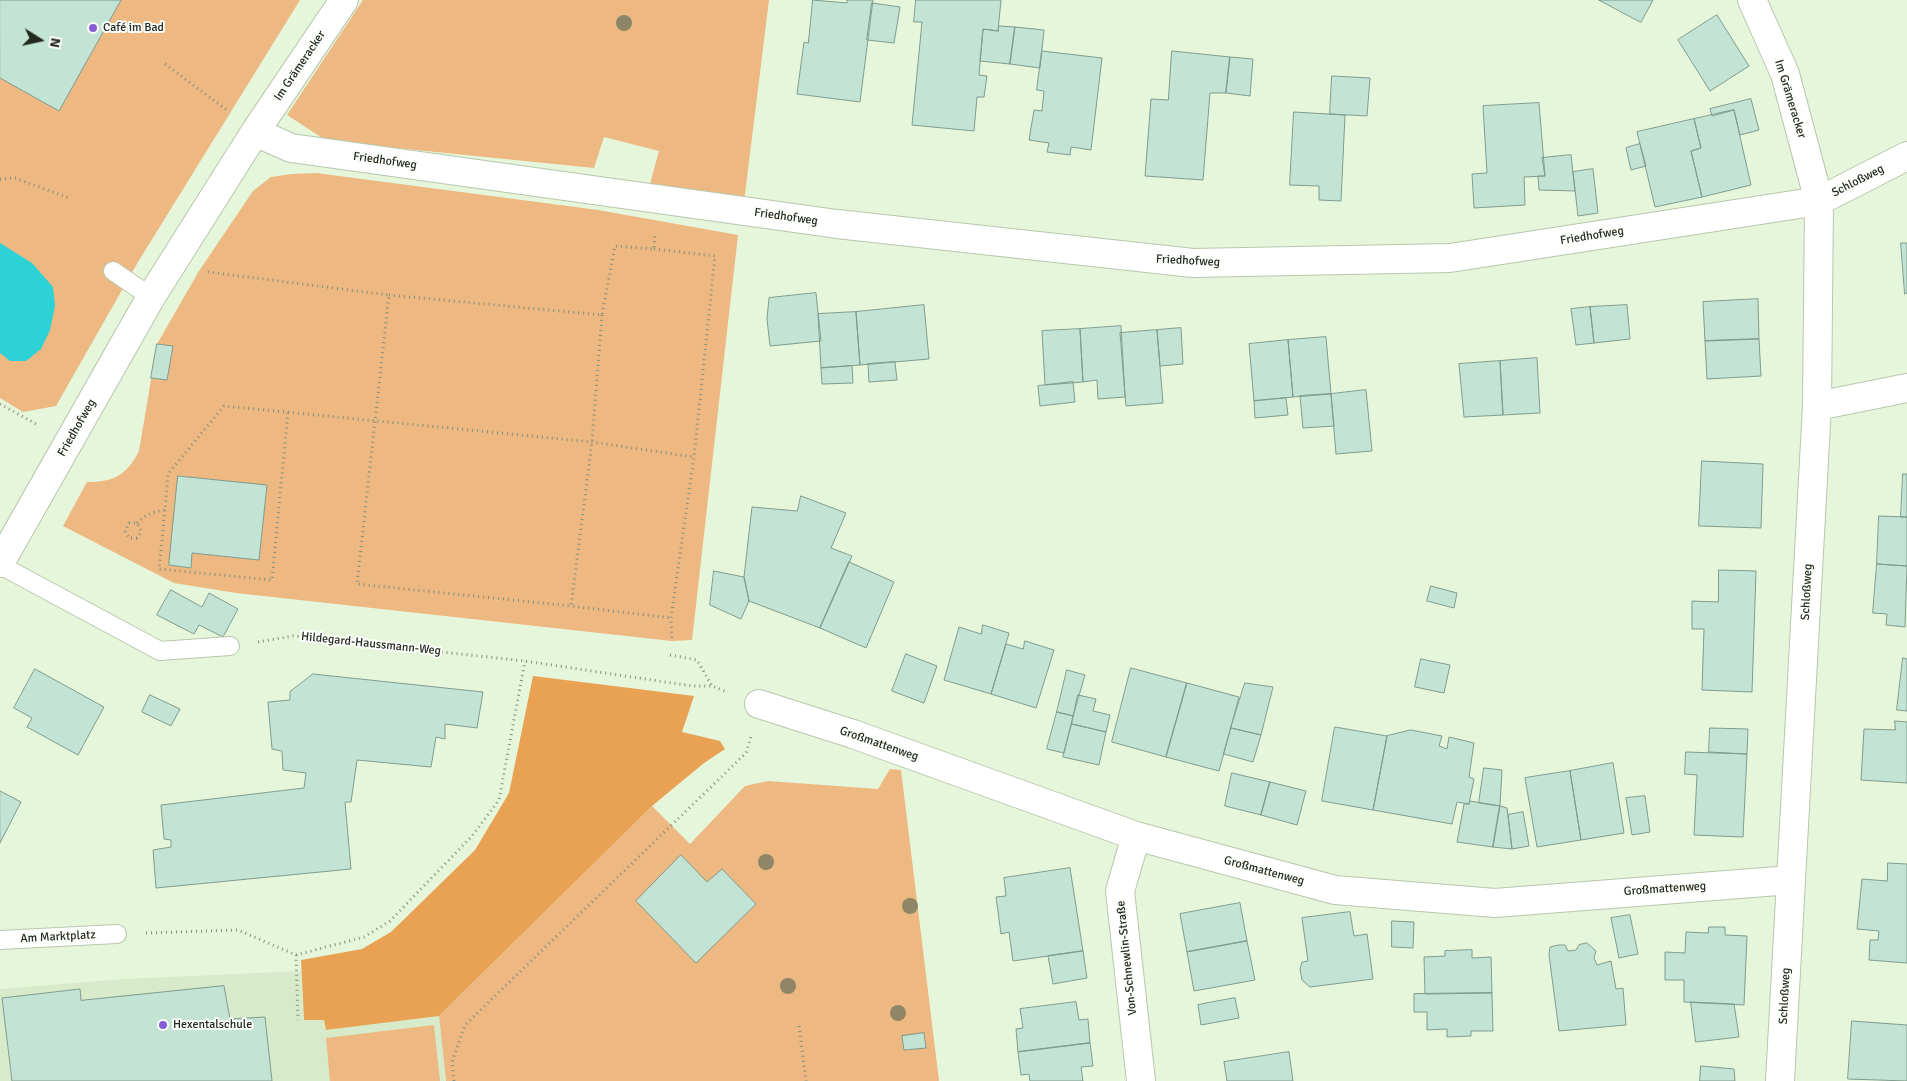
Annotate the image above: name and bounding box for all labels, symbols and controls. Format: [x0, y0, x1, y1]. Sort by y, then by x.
north arrow [15, 15, 65, 65]
place label: Café im Bad [103, 21, 164, 35]
marker: Café im Bad [87, 22, 99, 34]
street label: Im Grämeracker [271, 28, 329, 104]
text: N [46, 36, 64, 49]
street label: Im Grämeracker [1771, 58, 1809, 140]
street label: Friedhofweg [352, 149, 418, 173]
street label: Schloßweg [1829, 162, 1887, 200]
street label: Friedhofweg [753, 205, 819, 229]
street label: Friedhofweg [1559, 224, 1625, 248]
street label: Friedhofweg [1156, 252, 1220, 270]
street label: Friedhofweg [55, 397, 99, 459]
street label: Schloßweg [1798, 563, 1816, 621]
street label: Hildegard-Haussmann-Weg [300, 629, 442, 659]
street label: Großmattenweg [838, 724, 920, 764]
street label: Großmattenweg [1222, 853, 1306, 889]
street label: Großmattenweg [1623, 879, 1707, 899]
street label: Von-Schnewlin-Straße [1114, 900, 1140, 1016]
street label: Am Marktplatz [20, 928, 96, 946]
street label: Schloßweg [1776, 967, 1794, 1025]
place label: Hexentalschule [173, 1018, 252, 1032]
marker: Hexentalschule [157, 1019, 169, 1031]

